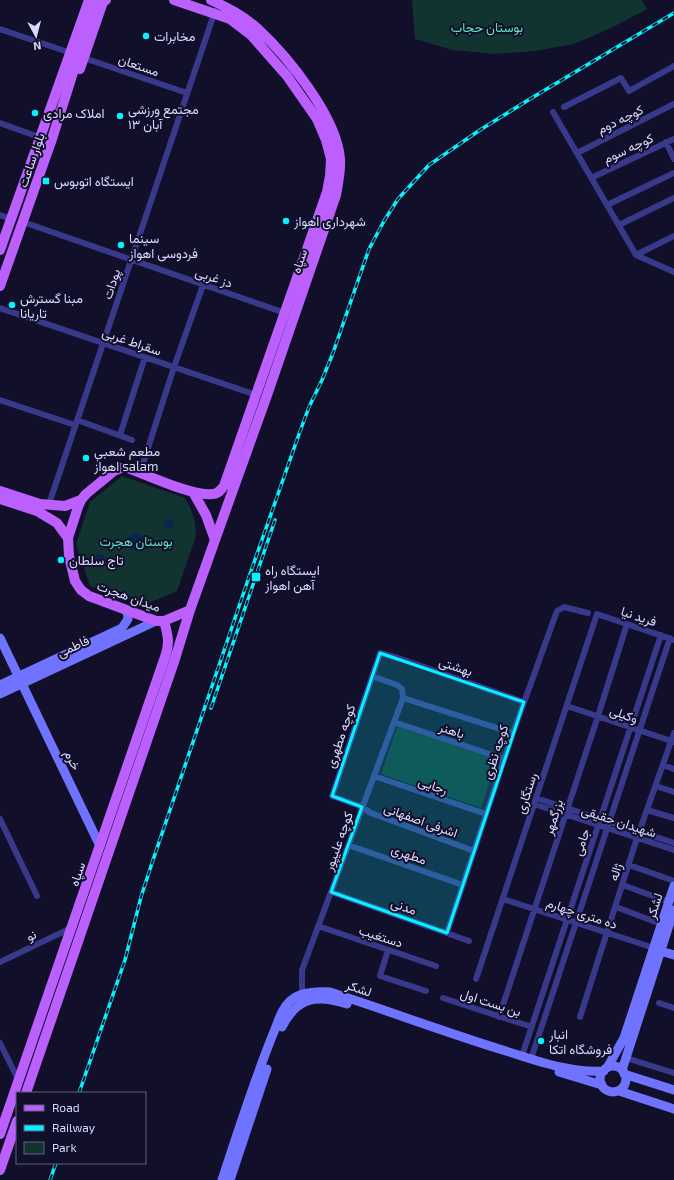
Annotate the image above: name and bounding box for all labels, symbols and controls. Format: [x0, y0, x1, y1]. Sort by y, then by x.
north arrow [16, 16, 56, 56]
park label: بوستان حجاب [451, 19, 523, 36]
place label: مخابرات [154, 28, 196, 45]
marker: مخابرات [141, 31, 151, 41]
text: N [32, 39, 42, 53]
street label: مستعان [116, 51, 162, 80]
place label: مجتمع ورزشی ۱۳ آبان [128, 101, 199, 133]
street label: کوچه دوم [594, 101, 647, 139]
place label: املاک مرادی [43, 105, 105, 122]
marker: املاک مرادی [30, 108, 40, 118]
marker: مجتمع ورزشی ۱۳ آبان [115, 111, 125, 121]
street label: کوچه سوم [600, 129, 657, 168]
street label: بلوار ساعت [14, 130, 49, 190]
place label: ایستگاه اتوبوس [54, 173, 134, 190]
marker: ایستگاه اتوبوس [41, 176, 51, 186]
place label: شهرداری اهواز [293, 213, 366, 230]
marker: شهرداری اهواز [281, 216, 291, 226]
place label: سینما فردوسی اهواز [128, 230, 198, 262]
marker: سینما فردوسی اهواز [116, 240, 126, 250]
street label: سپاه [287, 247, 312, 276]
street label: دز غربی [193, 263, 235, 292]
street label: پودات [99, 266, 125, 302]
place label: مبنا گسترش تاریانا [20, 290, 83, 322]
marker: مبنا گسترش تاریانا [7, 300, 17, 310]
street label: سقراط غربی [100, 323, 164, 359]
place label: مطعم شعبي اهواز salam [93, 443, 160, 475]
marker: مطعم شعبي اهواز salam [81, 453, 91, 463]
park label: بوستان هجرت [99, 533, 173, 550]
place label: تاج سلطان [69, 552, 124, 570]
marker: تاج سلطان [56, 555, 66, 565]
place label: ایستگاه راه آهن اهواز [264, 562, 320, 594]
marker: ایستگاه راه آهن اهواز [250, 571, 262, 583]
street label: میدان هجرت [95, 577, 163, 616]
street label: فرید نیا [619, 603, 659, 630]
street label: فاطمی [54, 632, 92, 661]
street label: بهشتی [437, 653, 475, 680]
street label: کوچه مطهری [322, 702, 360, 771]
street label: وکیلی [607, 702, 640, 727]
street label: باهنر [436, 718, 467, 743]
street label: کوچه نظری [479, 722, 513, 782]
street label: خرم [60, 747, 85, 773]
street label: رستگاری [512, 770, 541, 816]
street label: رجایی [416, 773, 450, 798]
street label: بزرگمهر [539, 797, 567, 838]
street label: اشرفی اصفهانی [382, 799, 460, 842]
street label: شهیدان حقیقی [579, 801, 659, 842]
street label: کوچه علیپور [320, 809, 358, 874]
street label: جامی [569, 826, 594, 858]
street label: مطهری [389, 841, 429, 868]
street label: سپاه [65, 860, 90, 889]
street label: ژاله [605, 861, 626, 883]
street label: لشکر [642, 891, 667, 922]
street label: مدنی [389, 894, 419, 919]
street label: ده متری چهارم [544, 894, 619, 934]
street label: دستغیب [357, 921, 405, 951]
street label: نو [23, 926, 39, 945]
street label: لشکر [343, 976, 374, 1001]
street label: بن بست اول [458, 985, 524, 1020]
place label: انبار فروشگاه اتکا [548, 1026, 612, 1058]
marker: انبار فروشگاه اتکا [536, 1036, 546, 1046]
legend [16, 1092, 146, 1164]
text: Road [52, 1100, 80, 1114]
text: Railway [52, 1120, 96, 1134]
text: Park [52, 1140, 77, 1154]

